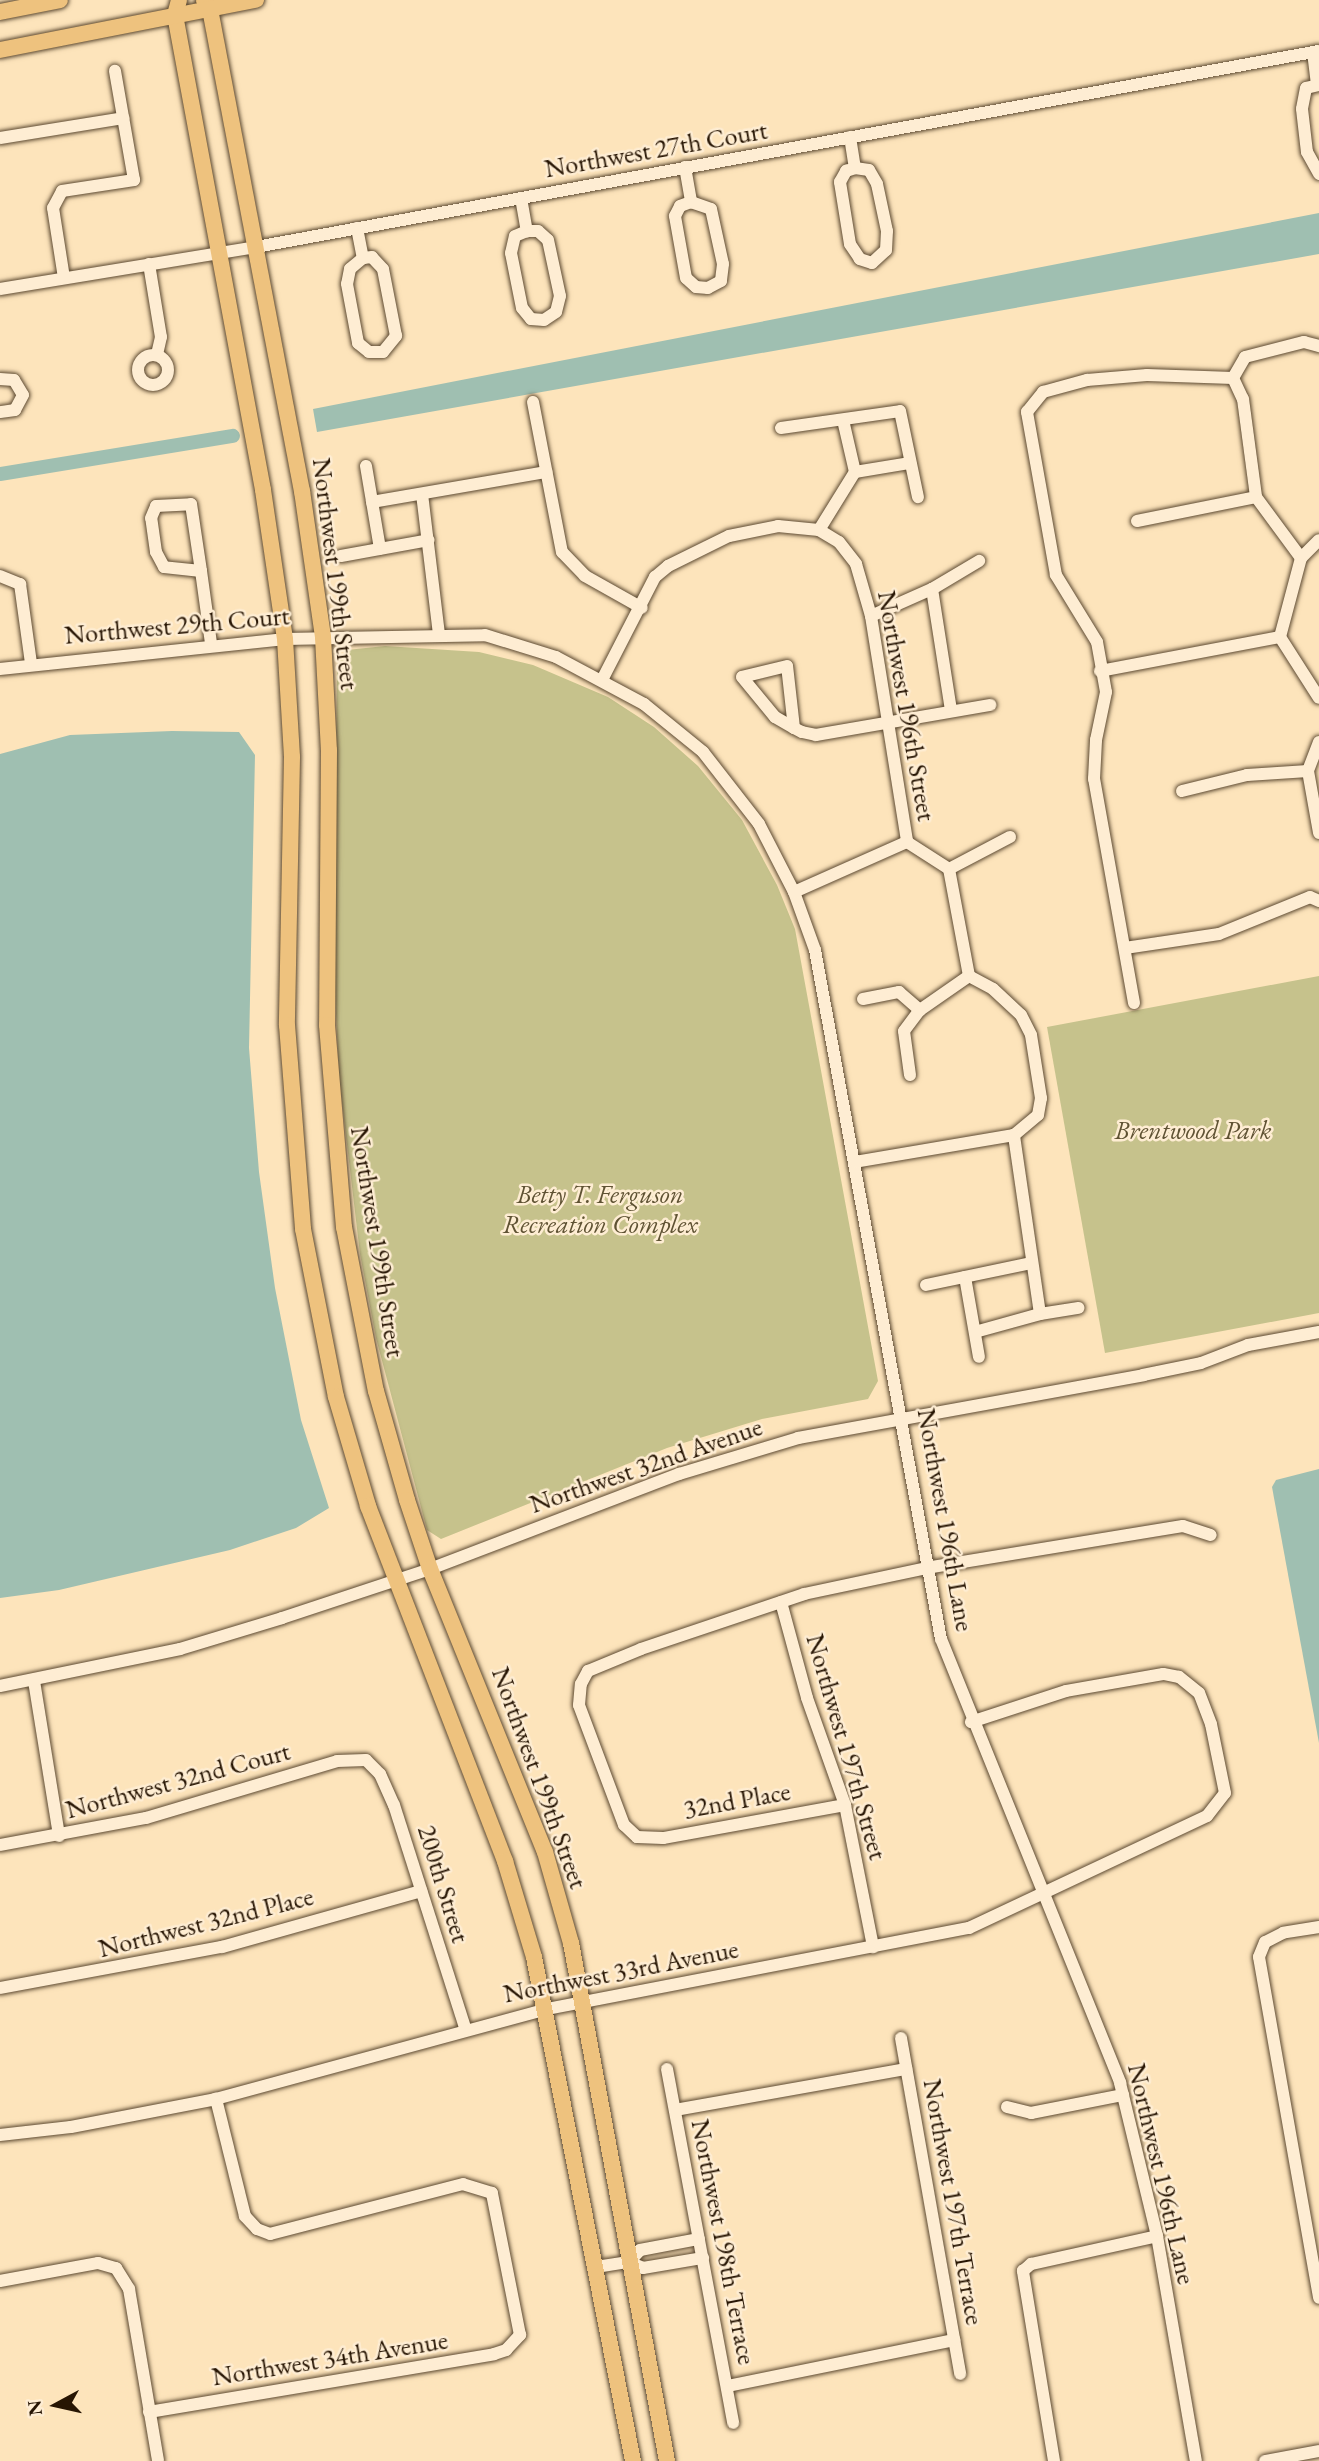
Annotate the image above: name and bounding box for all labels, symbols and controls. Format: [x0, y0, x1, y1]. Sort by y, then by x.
street label: Northwest 27th Court [542, 115, 770, 185]
street label: Northwest 199th Street [305, 456, 365, 692]
street label: Northwest 196th Street [870, 588, 942, 824]
street label: Northwest 29th Court [63, 601, 291, 651]
park label: Brentwood Park [1115, 1115, 1271, 1147]
street label: Northwest 199th Street [343, 1124, 411, 1360]
park label: Betty T. Ferguson Recreation Complex [502, 1179, 698, 1240]
street label: Northwest 196th Lane [910, 1406, 980, 1634]
street label: Northwest 32nd Avenue [526, 1412, 766, 1520]
street label: Northwest 197th Street [799, 1631, 893, 1863]
street label: Northwest 199th Street [484, 1663, 594, 1893]
street label: Northwest 32nd Court [62, 1736, 294, 1826]
street label: 32nd Place [681, 1776, 793, 1826]
street label: 200th Street [410, 1821, 476, 1947]
street label: Northwest 32nd Place [95, 1881, 317, 1965]
street label: Northwest 33rd Avenue [501, 1934, 741, 2010]
street label: Northwest 196th Lane [1120, 2061, 1202, 2287]
street label: Northwest 197th Terrace [916, 2077, 990, 2327]
street label: Northwest 198th Terrace [684, 2117, 762, 2367]
street label: Northwest 34th Avenue [210, 2325, 450, 2393]
north arrow [21, 2370, 91, 2440]
text: N [21, 2399, 48, 2417]

